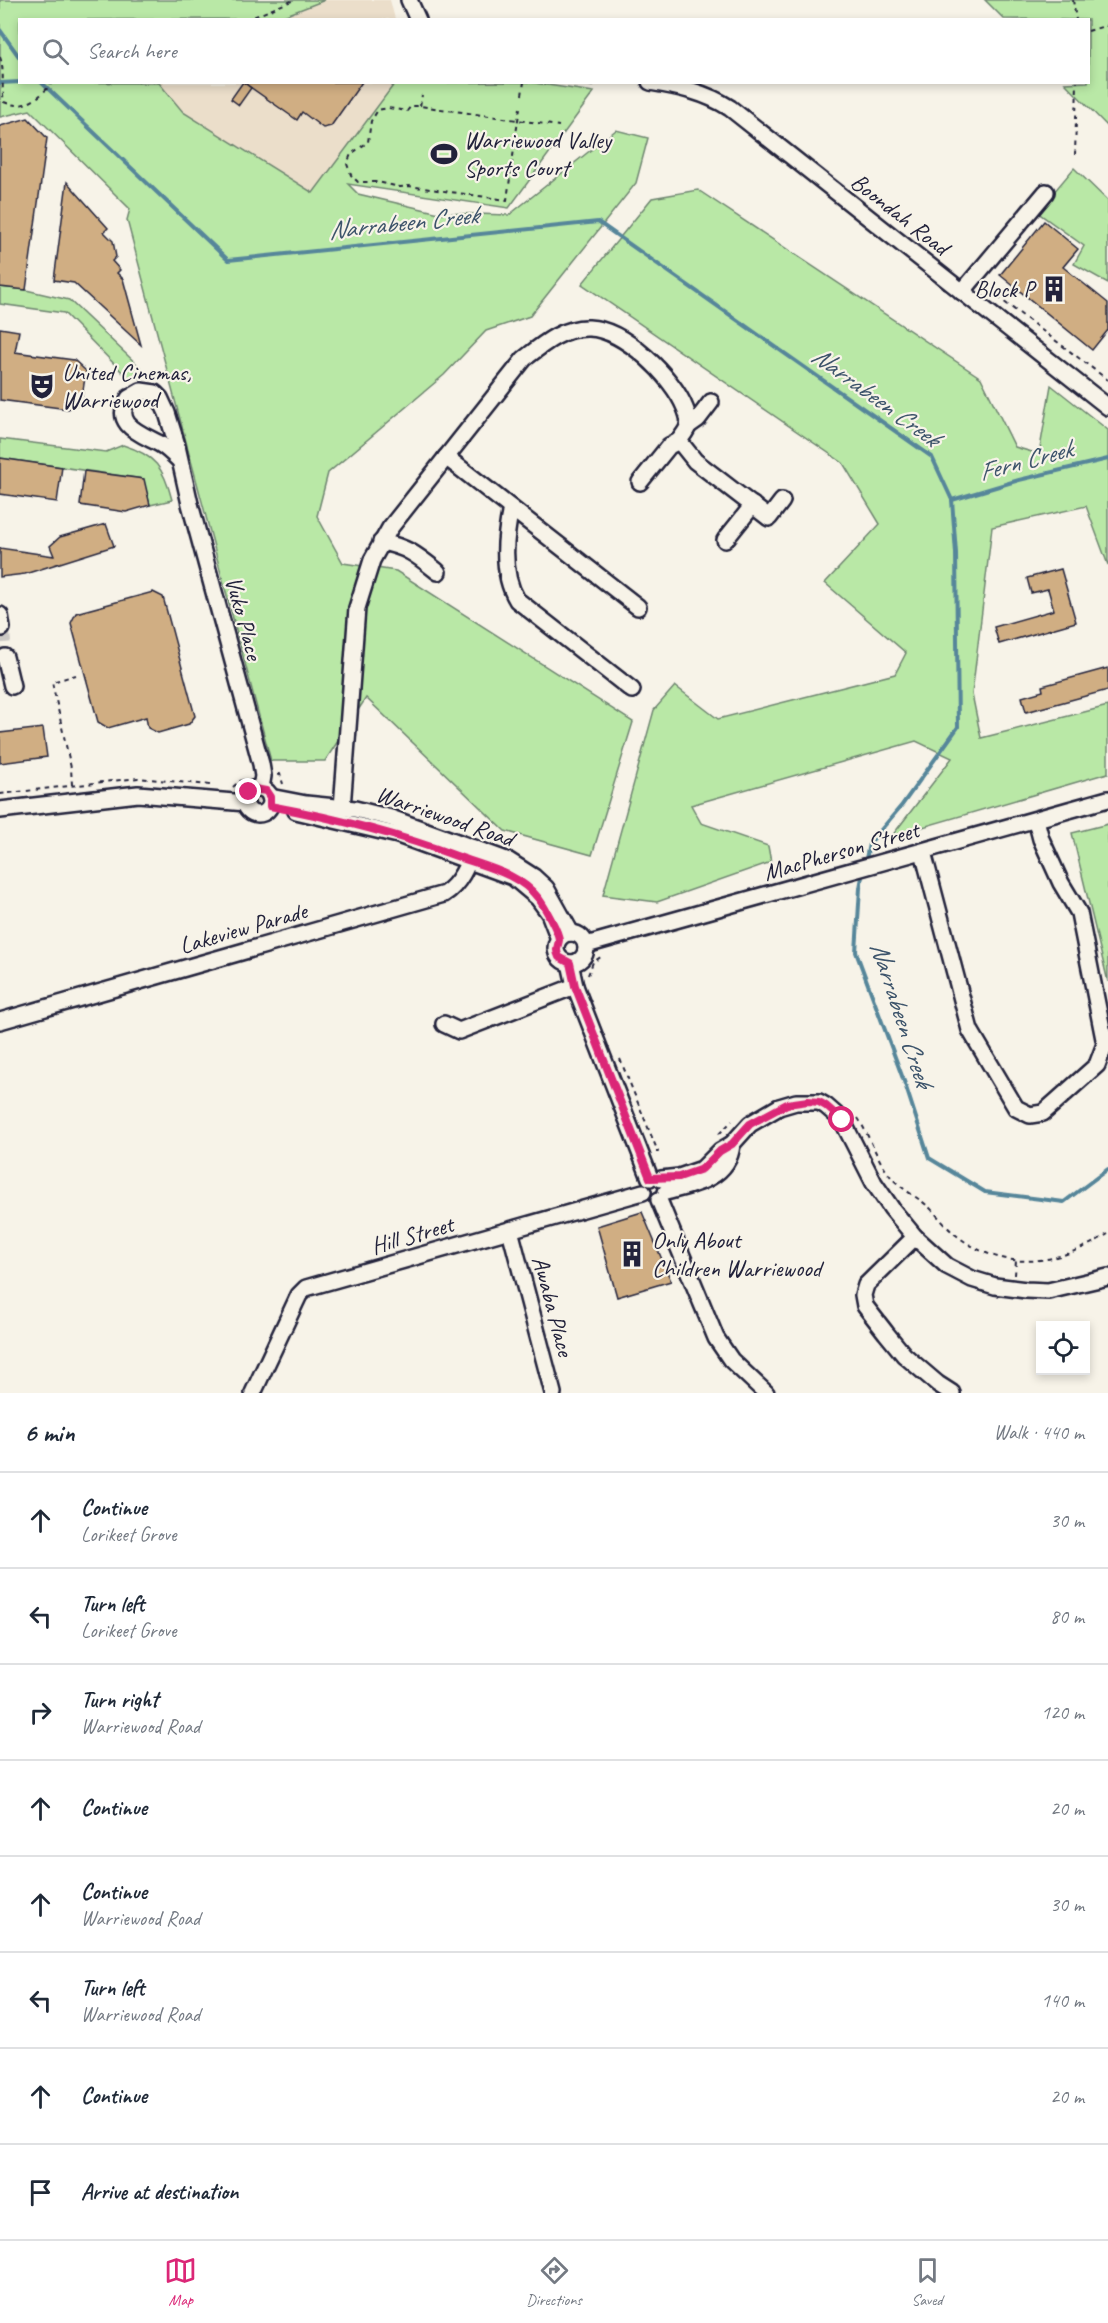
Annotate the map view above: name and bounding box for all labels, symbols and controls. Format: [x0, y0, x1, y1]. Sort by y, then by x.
search box [18, 18, 1090, 84]
icon: search [39, 35, 72, 68]
text: Search here [87, 37, 177, 65]
place label: Warriewood Valley Sports Court [464, 125, 613, 183]
sports icon: Warriewood Valley Sports Court [429, 139, 459, 169]
street label: Boondah Road [845, 166, 958, 264]
water label: Narrabeen Creek [327, 198, 485, 247]
place label: Block P [974, 274, 1037, 304]
building icon: Block P [1039, 274, 1069, 304]
water label: Narrabeen Creek [805, 339, 951, 457]
place label: United Cinemas, Warriewood [62, 357, 192, 415]
theatre icon: United Cinemas, Warriewood [27, 371, 57, 401]
water label: Fern Creek [975, 431, 1080, 489]
street label: Vuko Place [218, 573, 270, 665]
route end [235, 778, 261, 804]
street label: Warriewood Road [373, 779, 521, 855]
street label: MacPherson Street [760, 814, 924, 887]
street label: Lakeview Parade [176, 895, 312, 960]
water label: Narrabeen Creek [863, 938, 942, 1096]
route start [828, 1106, 854, 1132]
street label: Hill Street [368, 1208, 458, 1261]
place label: Only About Children Warriewood [652, 1225, 825, 1283]
building icon: Only About Children Warriewood [617, 1239, 647, 1269]
street label: Awaba Place [525, 1253, 581, 1361]
map controls [1036, 1321, 1090, 1375]
button: locate [1036, 1321, 1090, 1375]
text: 6 min [24, 1416, 74, 1449]
text: Walk · 440 m [994, 1420, 1084, 1445]
text: Continue [81, 1494, 147, 1522]
icon: ahead [24, 1504, 57, 1537]
text: 30 m [1050, 1508, 1084, 1533]
text: Lorikeet Grove [81, 1522, 176, 1547]
text: Turn left [81, 1590, 145, 1618]
icon: left [24, 1600, 57, 1633]
text: 80 m [1050, 1604, 1084, 1629]
text: Lorikeet Grove [81, 1618, 176, 1643]
text: Turn right [81, 1686, 158, 1714]
icon: right [24, 1696, 57, 1729]
text: 120 m [1041, 1700, 1084, 1725]
text: Warriewood Road [81, 1714, 200, 1739]
icon: ahead [24, 1792, 57, 1825]
text: Continue [81, 1794, 147, 1822]
text: 20 m [1050, 1796, 1084, 1821]
text: Continue [81, 1878, 147, 1906]
icon: ahead [24, 1888, 57, 1921]
text: 30 m [1050, 1892, 1084, 1917]
text: Warriewood Road [81, 1906, 200, 1931]
text: Turn left [81, 1974, 145, 2002]
icon: left [24, 1984, 57, 2017]
text: 140 m [1041, 1988, 1084, 2013]
text: Warriewood Road [81, 2002, 200, 2027]
icon: ahead [24, 2080, 57, 2113]
text: Continue [81, 2082, 147, 2110]
text: 20 m [1050, 2084, 1084, 2109]
icon: arrive [24, 2176, 57, 2209]
text: Arrive at destination [81, 2178, 238, 2206]
tab: Map [164, 2254, 197, 2310]
tab: Directions [526, 2254, 582, 2310]
tab: Saved [911, 2254, 944, 2310]

